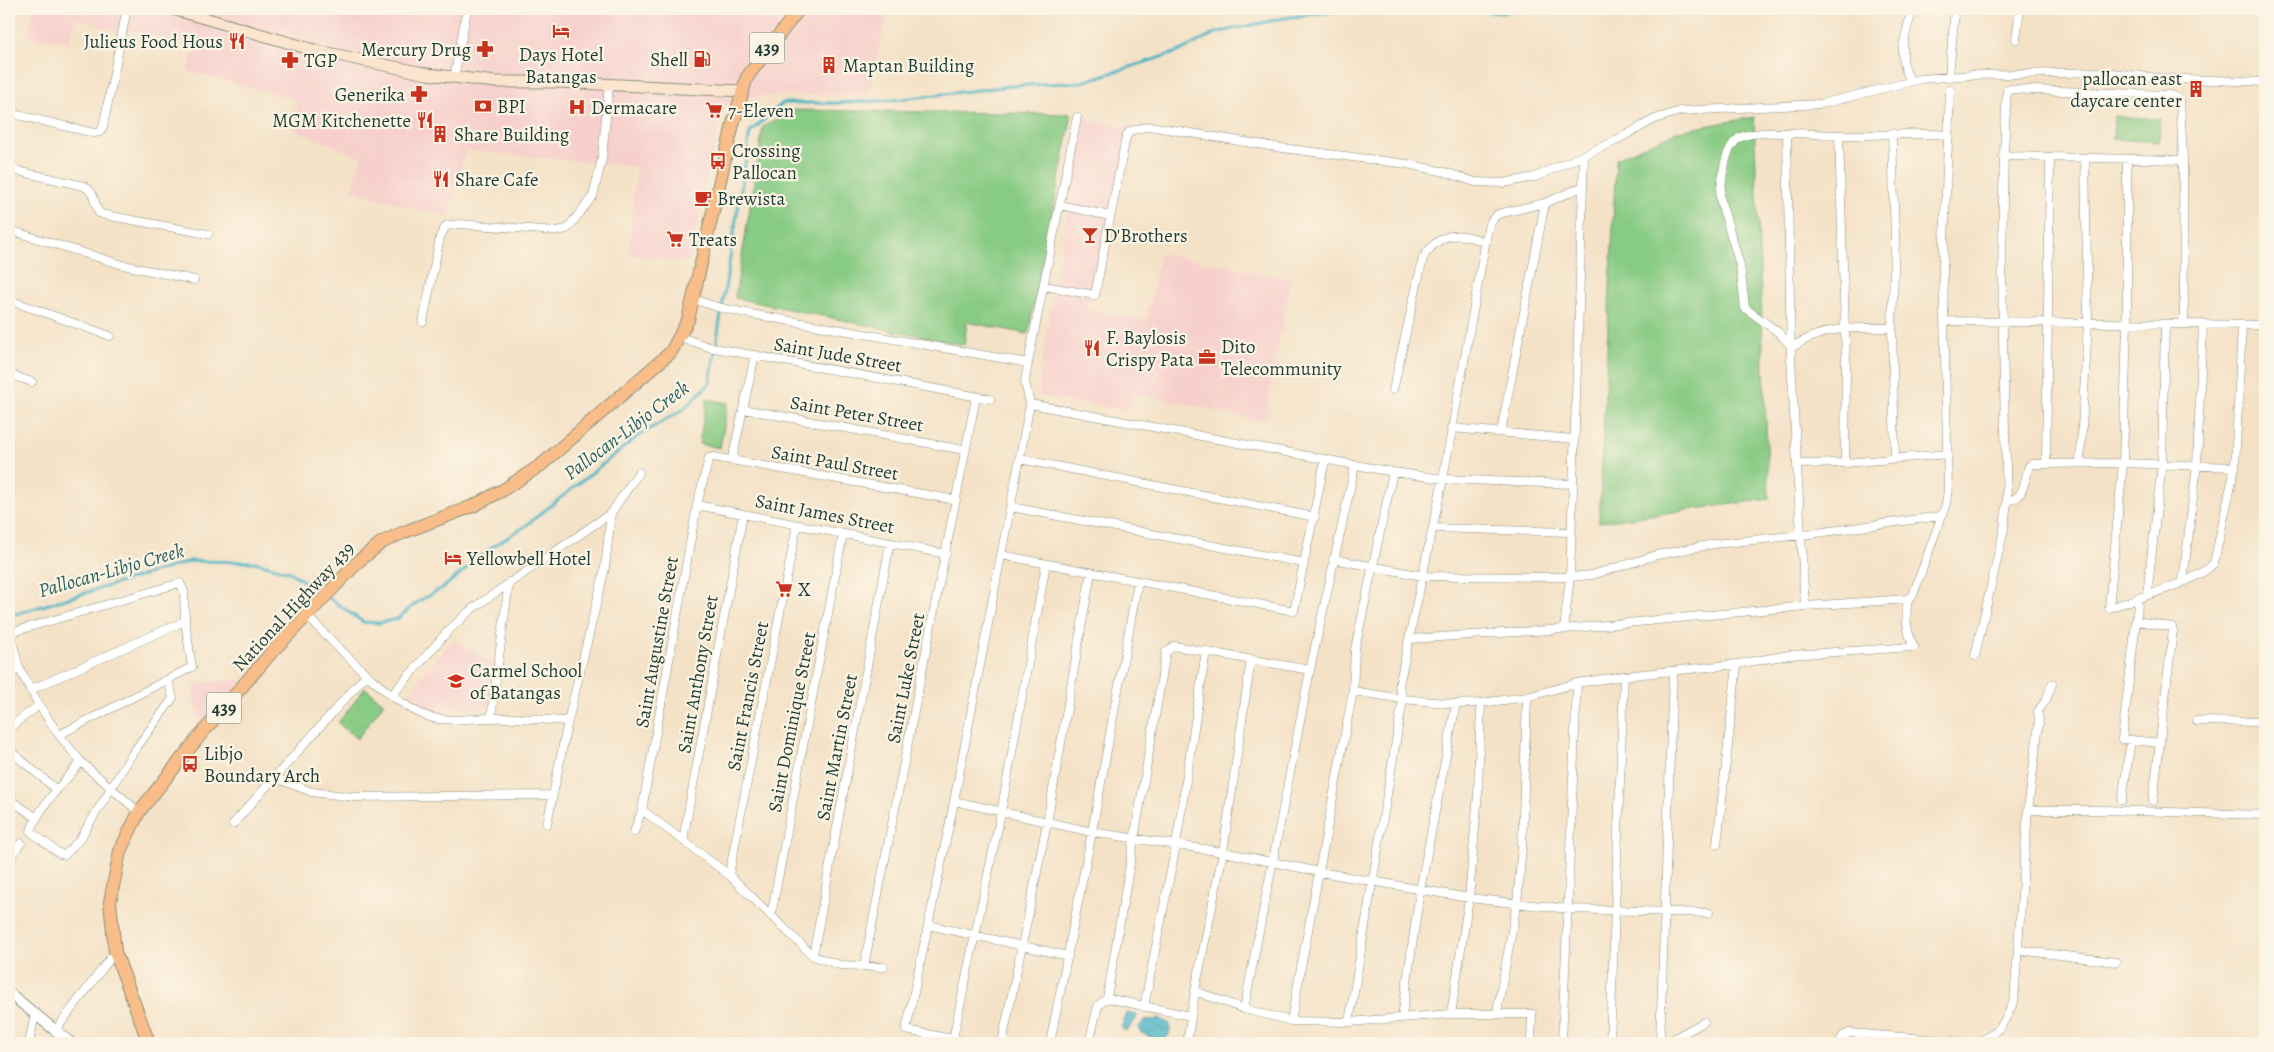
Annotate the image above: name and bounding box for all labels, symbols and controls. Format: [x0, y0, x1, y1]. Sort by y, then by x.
hotel icon: Days Hotel Batangas [551, 21, 571, 41]
place label: Julieus Food Hous [84, 29, 223, 55]
restaurant icon: Julieus Food Hous [227, 31, 247, 51]
road number: 439 [750, 32, 784, 64]
place label: Mercury Drug [361, 37, 471, 63]
pharmacy icon: Mercury Drug [475, 39, 495, 59]
place label: Days Hotel Batangas [519, 42, 604, 90]
place label: Shell [650, 47, 688, 73]
place label: TGP [304, 48, 338, 74]
fuel station icon: Shell [692, 49, 712, 69]
pharmacy icon: TGP [280, 50, 300, 70]
place label: Maptan Building [843, 53, 975, 79]
building icon: Maptan Building [819, 55, 839, 75]
place label: pallocan east daycare center [2070, 66, 2182, 114]
building icon: pallocan east daycare center [2186, 79, 2206, 99]
place label: Generika [335, 82, 405, 108]
pharmacy icon: Generika [409, 84, 429, 104]
place label: BPI [497, 94, 526, 120]
place label: Dermacare [591, 95, 677, 121]
bank icon: BPI [473, 96, 493, 116]
hospital icon: Dermacare [567, 97, 587, 117]
place label: 7-Eleven [728, 98, 794, 124]
supermarket icon: 7-Eleven [704, 100, 724, 120]
place label: MGM Kitchenette [272, 108, 411, 134]
restaurant icon: MGM Kitchenette [415, 110, 435, 130]
place label: Share Building [454, 122, 570, 148]
building icon: Share Building [430, 124, 450, 144]
place label: Crossing Pallocan [732, 138, 801, 186]
bus stop icon: Crossing Pallocan [708, 151, 728, 171]
place label: Share Cafe [455, 167, 538, 193]
restaurant icon: Share Cafe [431, 169, 451, 189]
place label: Brewista [717, 186, 785, 212]
cafe icon: Brewista [693, 188, 713, 208]
place label: D'Brothers [1104, 223, 1188, 249]
bar icon: D'Brothers [1080, 225, 1100, 245]
place label: Treats [689, 227, 737, 253]
supermarket icon: Treats [665, 229, 685, 249]
place label: F. Baylosis Crispy Pata [1106, 325, 1194, 373]
street label: Saint Jude Street [772, 331, 904, 379]
place label: Dito Telecommunity [1221, 334, 1342, 382]
restaurant icon: F. Baylosis Crispy Pata [1082, 338, 1102, 358]
office icon: Dito Telecommunity [1197, 347, 1217, 367]
water label: Pallocan-Libjo Creek [558, 374, 695, 486]
street label: Saint Peter Street [788, 389, 926, 439]
street label: Saint Paul Street [769, 439, 900, 487]
street label: Saint James Street [753, 488, 897, 540]
street label: National Highway 439 [227, 536, 361, 677]
water label: Pallocan-Libjo Creek [35, 537, 187, 604]
place label: Yellowbell Hotel [466, 546, 591, 572]
hotel icon: Yellowbell Hotel [443, 548, 463, 568]
street label: Saint Augustine Street [629, 554, 685, 730]
place label: X [798, 577, 811, 603]
supermarket icon: X [774, 579, 794, 599]
street label: Saint Anthony Street [671, 593, 725, 755]
street label: Saint Luke Street [881, 611, 931, 746]
street label: Saint Francis Street [721, 619, 775, 773]
street label: Saint Dominique Street [762, 630, 822, 815]
place label: Carmel School of Batangas [470, 658, 583, 706]
school or university icon: Carmel School of Batangas [446, 671, 466, 691]
street label: Saint Martin Street [810, 672, 864, 823]
road number: 439 [206, 692, 242, 724]
place label: Libjo Boundary Arch [204, 741, 320, 789]
bus stop icon: Libjo Boundary Arch [180, 754, 200, 774]

